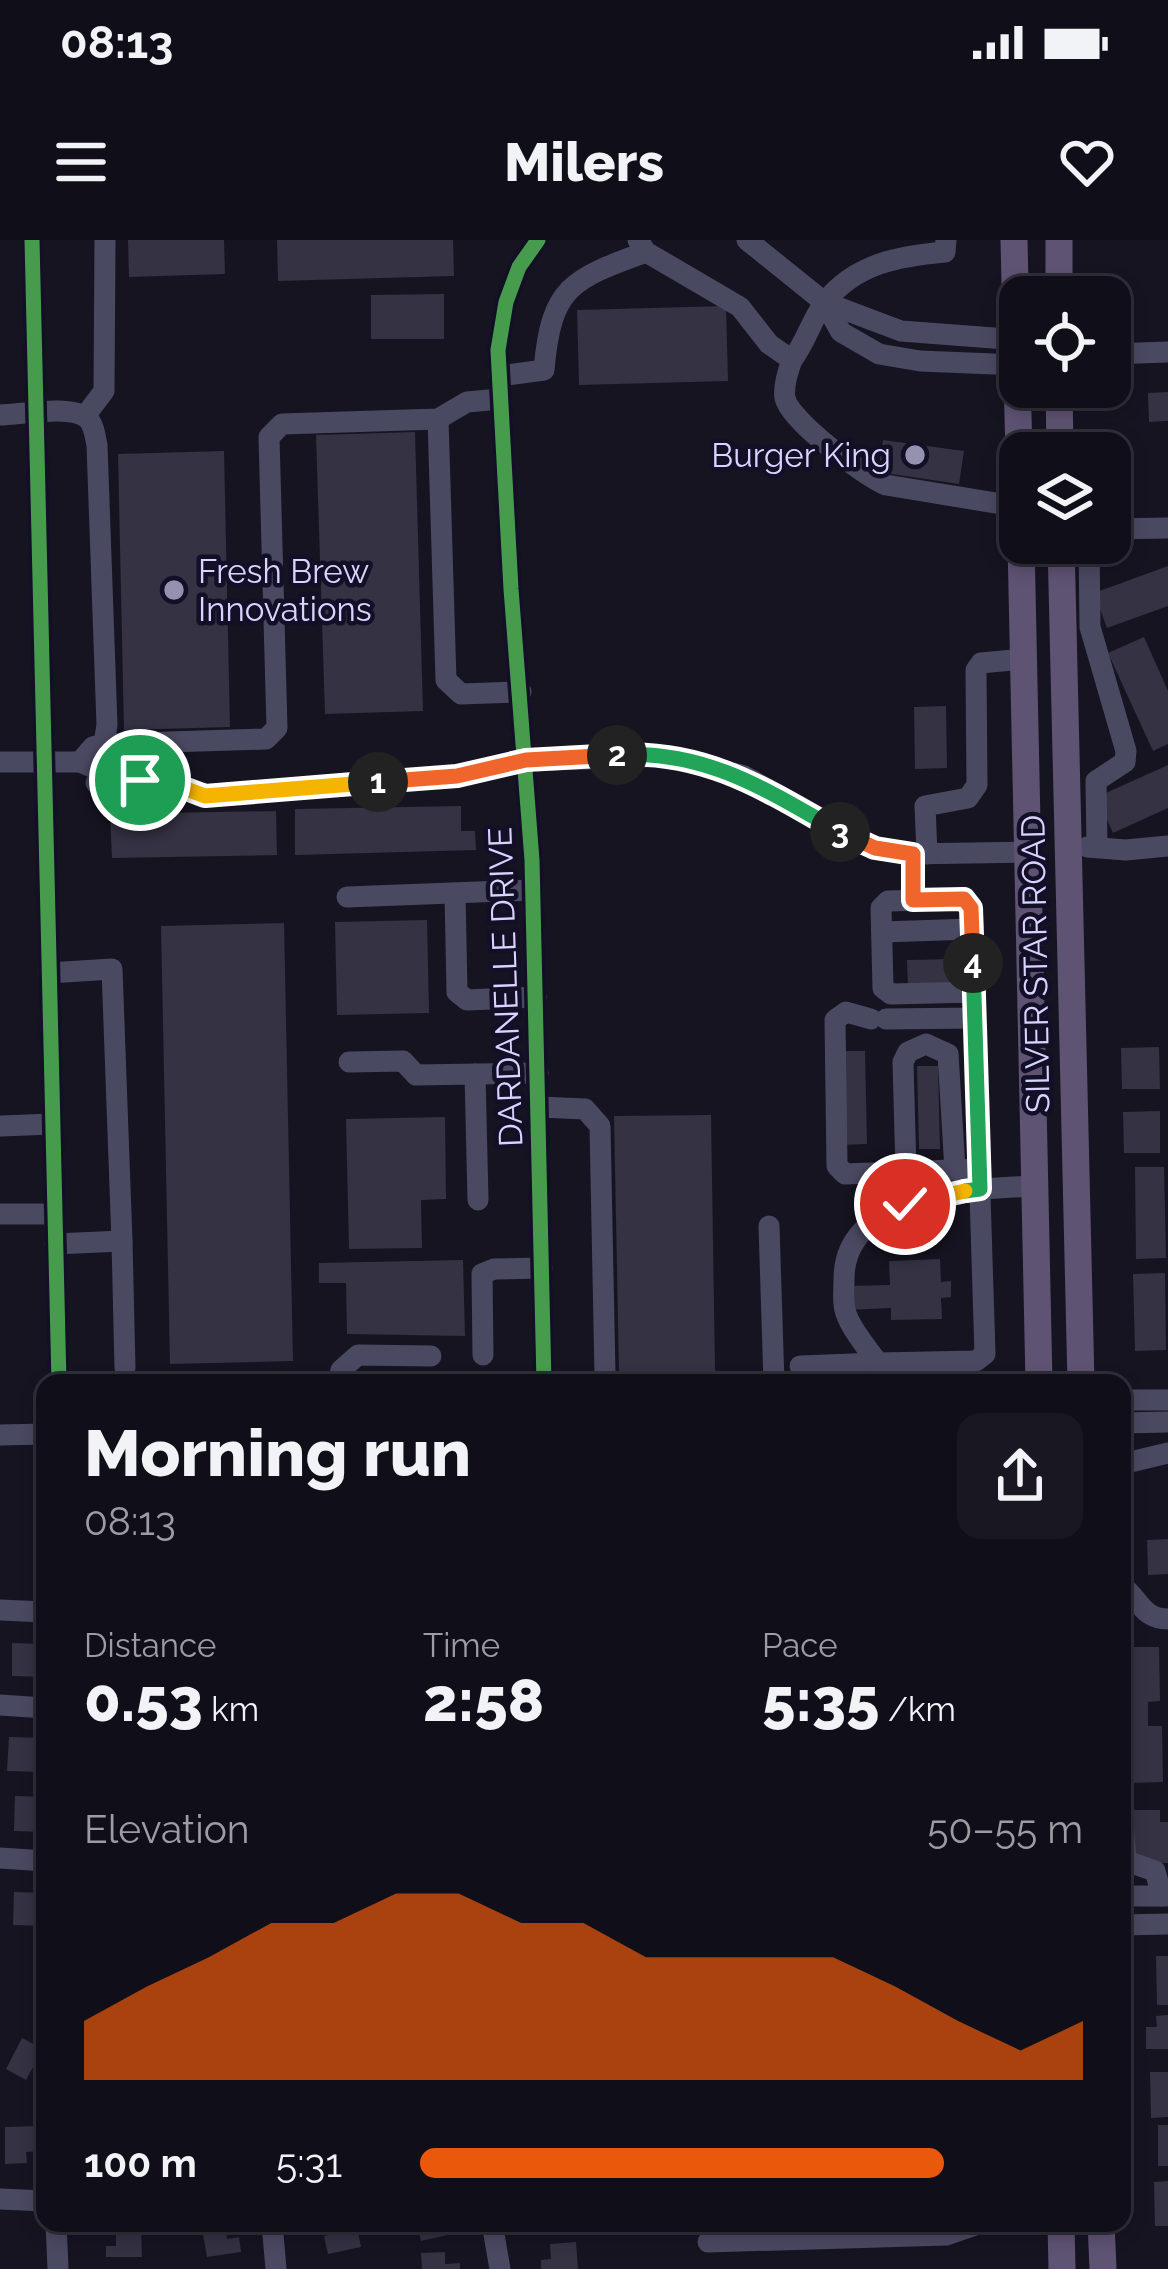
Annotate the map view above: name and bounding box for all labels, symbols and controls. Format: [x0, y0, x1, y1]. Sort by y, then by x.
text: 08:13 [60, 16, 173, 69]
icon: menu [48, 129, 114, 195]
icon: heart [1054, 129, 1120, 195]
text: Milers [504, 130, 664, 194]
map controls [999, 276, 1131, 564]
button: locate [999, 276, 1131, 408]
button: layers [999, 432, 1131, 564]
place label: Burger King [711, 436, 891, 475]
marker: Burger King [902, 442, 928, 468]
place label: Fresh Brew Innovations [198, 552, 372, 629]
marker: Fresh Brew Innovations [161, 577, 187, 603]
pin: 2 [587, 725, 647, 785]
pin [89, 729, 191, 831]
text: 2 [608, 735, 626, 774]
icon: arrive [107, 747, 173, 813]
pin: 1 [348, 752, 408, 812]
text: 1 [370, 762, 386, 801]
pin: 3 [810, 802, 870, 862]
text: 3 [831, 812, 849, 851]
street label: SILVER STAR ROAD [1013, 815, 1058, 1113]
street label: DARDANELLE DRIVE [480, 826, 531, 1148]
pin: 4 [943, 933, 1003, 993]
text: 4 [964, 943, 982, 982]
pin [854, 1153, 956, 1255]
icon: check [872, 1171, 938, 1237]
button: share [957, 1413, 1083, 1539]
text: Morning run [84, 1414, 471, 1491]
text: 08:13 [84, 1498, 176, 1544]
text: Distance [84, 1626, 216, 1665]
text: Time [423, 1626, 500, 1665]
text: Pace [762, 1626, 838, 1665]
text: 0.53 [84, 1665, 203, 1735]
text: 2:58 [423, 1665, 544, 1735]
text: 5:35 [762, 1665, 880, 1735]
text: km [203, 1690, 259, 1729]
text: /km [880, 1690, 956, 1729]
text: Elevation [84, 1806, 250, 1852]
text: 50–55 m [927, 1806, 1083, 1852]
text: 100 m [84, 2140, 197, 2186]
text: 5:31 [276, 2140, 342, 2186]

